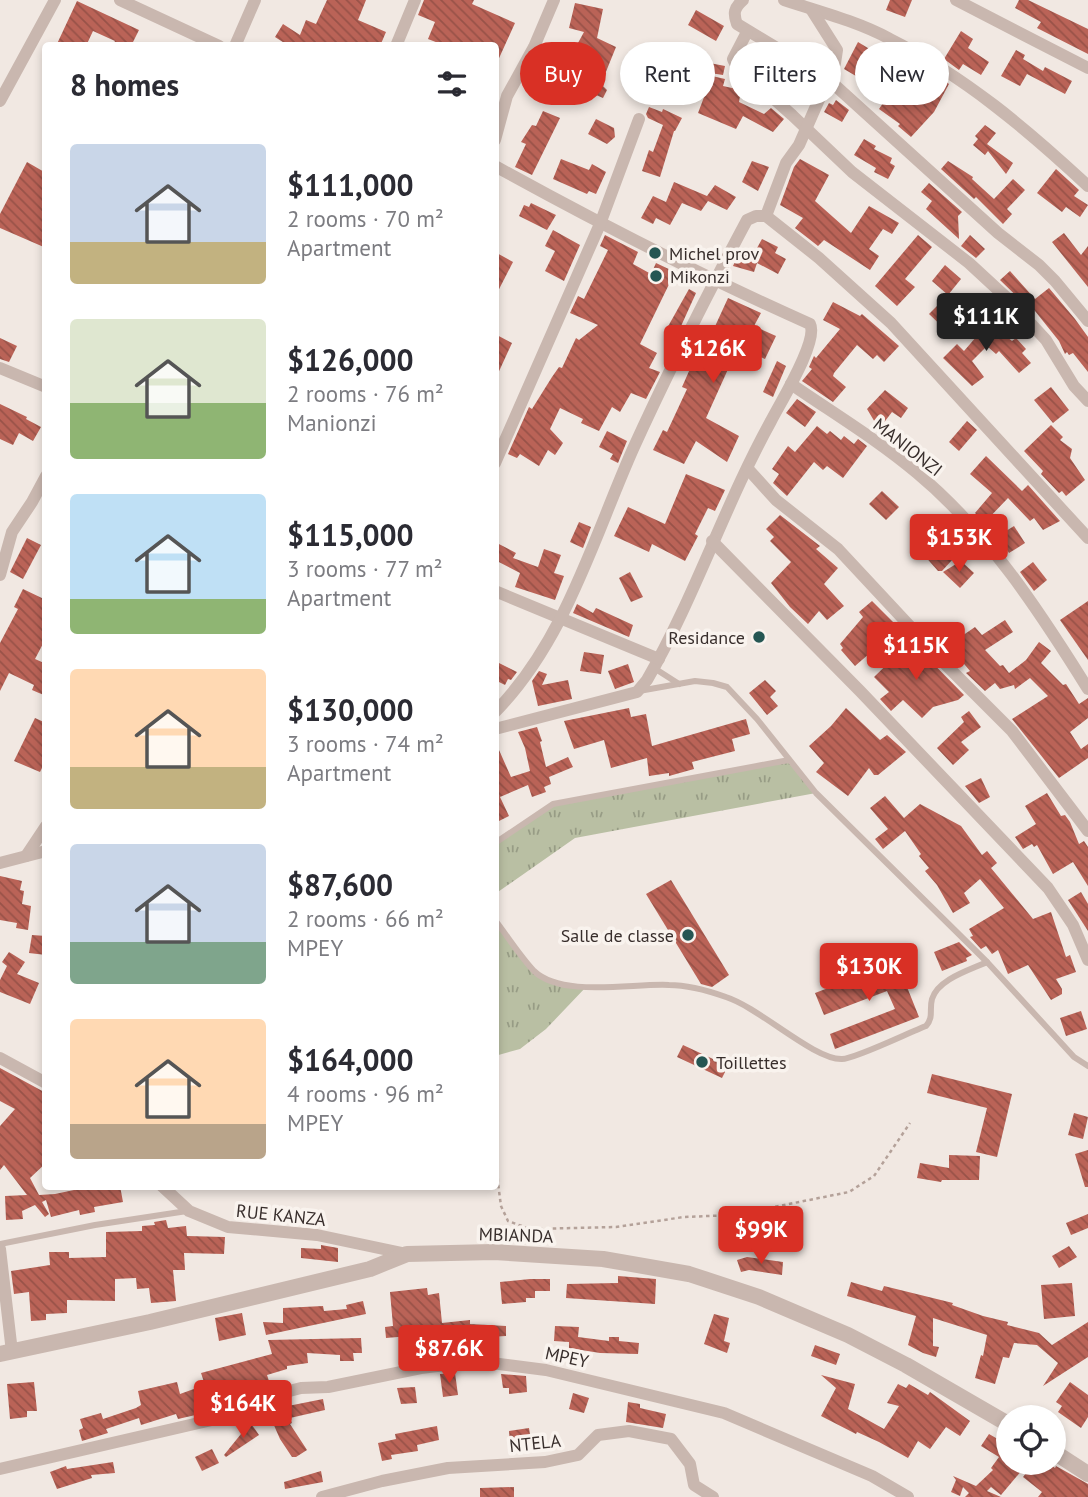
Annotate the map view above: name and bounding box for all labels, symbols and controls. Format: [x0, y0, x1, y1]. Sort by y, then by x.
chip: Buy [520, 42, 606, 105]
chip: Rent [620, 42, 715, 105]
chip: Filters [729, 42, 841, 105]
chip: New [855, 42, 949, 105]
text: 8 homes [70, 65, 179, 104]
icon: filters [433, 65, 471, 103]
text: $111,000 [287, 165, 414, 204]
icon: home [126, 172, 210, 256]
text: 2 rooms · 70 m² [287, 204, 444, 233]
text: Apartment [287, 233, 391, 262]
place label: Michel prov [669, 242, 760, 265]
marker: Michel prov [647, 245, 663, 261]
place label: Mikonzi [670, 265, 730, 288]
marker: Mikonzi [648, 268, 664, 284]
pin: $111K [937, 294, 1035, 353]
text: $111K [953, 301, 1019, 330]
pin: $126K [664, 326, 762, 385]
text: $126K [680, 333, 746, 362]
text: $126,000 [287, 340, 414, 379]
icon: home [126, 347, 210, 431]
text: 2 rooms · 76 m² [287, 379, 444, 408]
text: Manionzi [287, 408, 377, 437]
street label: MANIONZI [869, 413, 947, 481]
pin: $153K [910, 514, 1008, 574]
text: $115,000 [287, 515, 414, 554]
icon: home [126, 522, 210, 606]
text: $153K [926, 522, 992, 551]
text: 3 rooms · 77 m² [287, 554, 443, 583]
text: Apartment [287, 583, 391, 612]
pin: $115K [867, 622, 965, 682]
place label: Residance [668, 626, 745, 649]
marker: Residance [751, 629, 767, 645]
text: $115K [883, 630, 949, 659]
text: $130,000 [287, 690, 414, 729]
icon: home [126, 697, 210, 781]
text: 3 rooms · 74 m² [287, 729, 444, 758]
text: Apartment [287, 758, 391, 787]
text: $87,600 [287, 865, 393, 904]
icon: home [126, 872, 210, 956]
text: 2 rooms · 66 m² [287, 904, 444, 933]
place label: Salle de classe [561, 924, 674, 947]
marker: Salle de classe [680, 927, 696, 943]
text: MPEY [287, 933, 343, 962]
pin: $130K [820, 944, 918, 1003]
text: $130K [836, 951, 902, 980]
text: $164,000 [287, 1040, 414, 1079]
icon: home [126, 1047, 210, 1131]
place label: Toillettes [716, 1051, 787, 1074]
marker: Toillettes [694, 1054, 710, 1070]
text: 4 rooms · 96 m² [287, 1079, 444, 1108]
text: MPEY [287, 1108, 343, 1137]
street label: RUE KANZA [235, 1199, 327, 1231]
pin: $99K [720, 1206, 802, 1266]
text: $99K [734, 1214, 788, 1243]
street label: MBIANDA [478, 1222, 554, 1248]
pin: $87.6K [392, 1326, 506, 1385]
text: $87.6K [414, 1333, 484, 1362]
street label: MPEY [543, 1341, 591, 1373]
pin: $164K [194, 1380, 292, 1440]
text: $164K [210, 1388, 276, 1417]
map controls [996, 1405, 1066, 1475]
button: locate [996, 1405, 1066, 1475]
street label: NTELA [508, 1429, 562, 1457]

